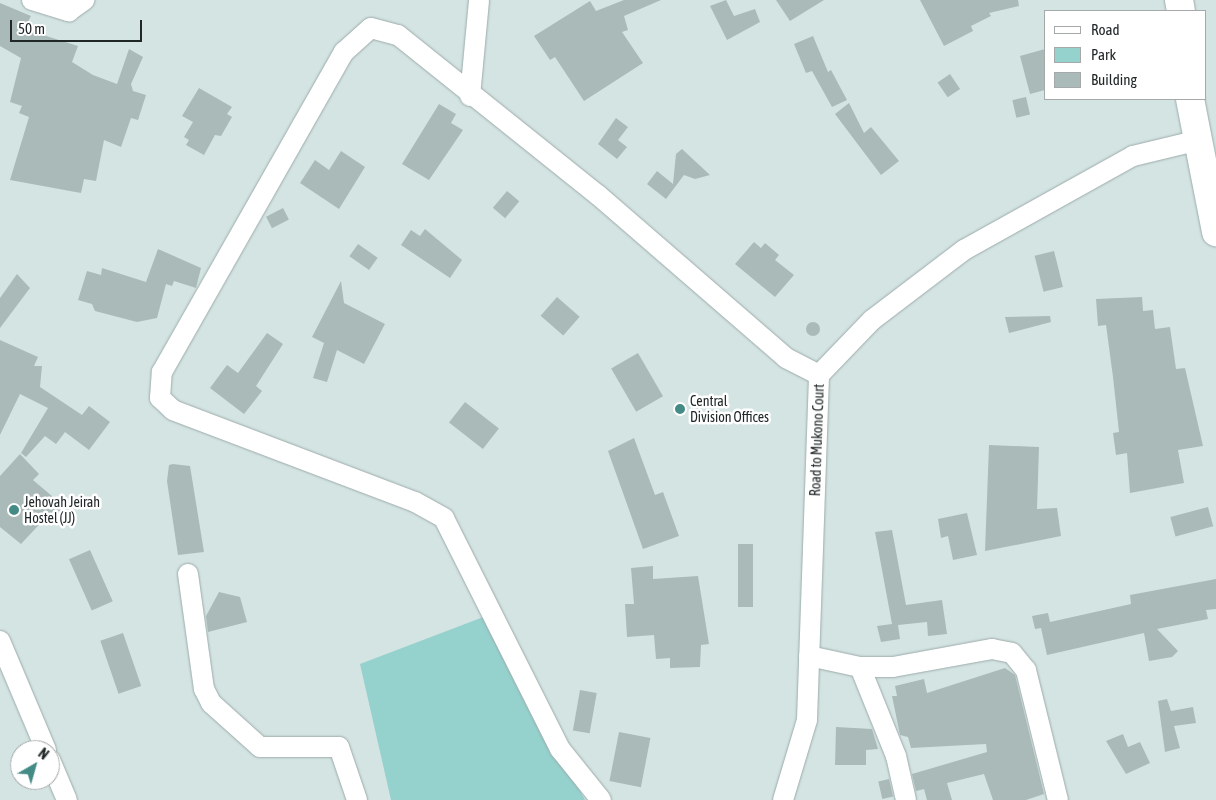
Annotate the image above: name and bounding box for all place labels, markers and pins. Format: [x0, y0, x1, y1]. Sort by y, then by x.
place label: Central Division Offices [690, 393, 769, 426]
marker: Central Division Offices [674, 403, 686, 415]
place label: Jehovah Jeirah Hostel (JJ) [24, 494, 100, 526]
marker: Jehovah Jeirah Hostel (JJ) [8, 504, 20, 516]

